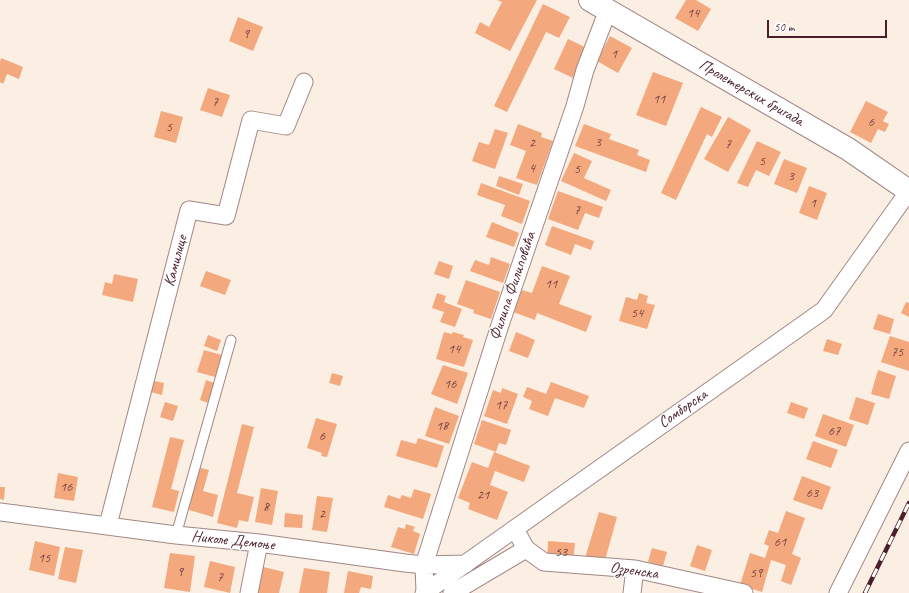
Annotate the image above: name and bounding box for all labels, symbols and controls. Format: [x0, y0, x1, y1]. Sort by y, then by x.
house number: 14 [687, 5, 699, 21]
scale bar [769, 12, 889, 38]
text: 50 m [774, 19, 794, 35]
house number: 9 [243, 26, 249, 42]
house number: 1 [611, 46, 617, 62]
street label: Пролетерских бригада [695, 55, 807, 131]
house number: 11 [653, 91, 665, 107]
house number: 7 [212, 94, 218, 110]
house number: 6 [868, 114, 874, 130]
house number: 5 [166, 119, 172, 135]
house number: 3 [595, 134, 601, 150]
house number: 2 [529, 135, 535, 151]
house number: 7 [725, 136, 731, 152]
house number: 5 [759, 153, 765, 169]
house number: 4 [529, 160, 535, 176]
house number: 5 [574, 161, 580, 177]
house number: 3 [788, 168, 794, 184]
house number: 1 [810, 195, 816, 211]
house number: 7 [574, 202, 580, 218]
street label: Филипа Филиповића [485, 229, 541, 343]
street label: Камилице [160, 233, 192, 289]
house number: 11 [545, 276, 557, 292]
house number: 54 [631, 305, 643, 321]
house number: 14 [448, 341, 460, 357]
house number: 75 [891, 344, 903, 360]
house number: 16 [444, 376, 456, 392]
street label: Сомборска [655, 385, 711, 433]
house number: 17 [495, 397, 507, 413]
house number: 18 [436, 418, 448, 434]
house number: 67 [828, 423, 840, 439]
house number: 6 [319, 428, 325, 444]
house number: 16 [60, 479, 72, 495]
house number: 63 [806, 485, 818, 501]
house number: 21 [477, 487, 489, 503]
house number: 8 [263, 499, 269, 515]
house number: 2 [319, 506, 325, 522]
street label: Николе Демоње [191, 527, 275, 555]
house number: 61 [774, 534, 786, 550]
house number: 53 [555, 544, 567, 560]
house number: 15 [38, 550, 50, 566]
street label: Озренска [609, 558, 659, 584]
house number: 9 [177, 564, 183, 580]
house number: 59 [750, 565, 762, 581]
house number: 7 [217, 569, 223, 585]

